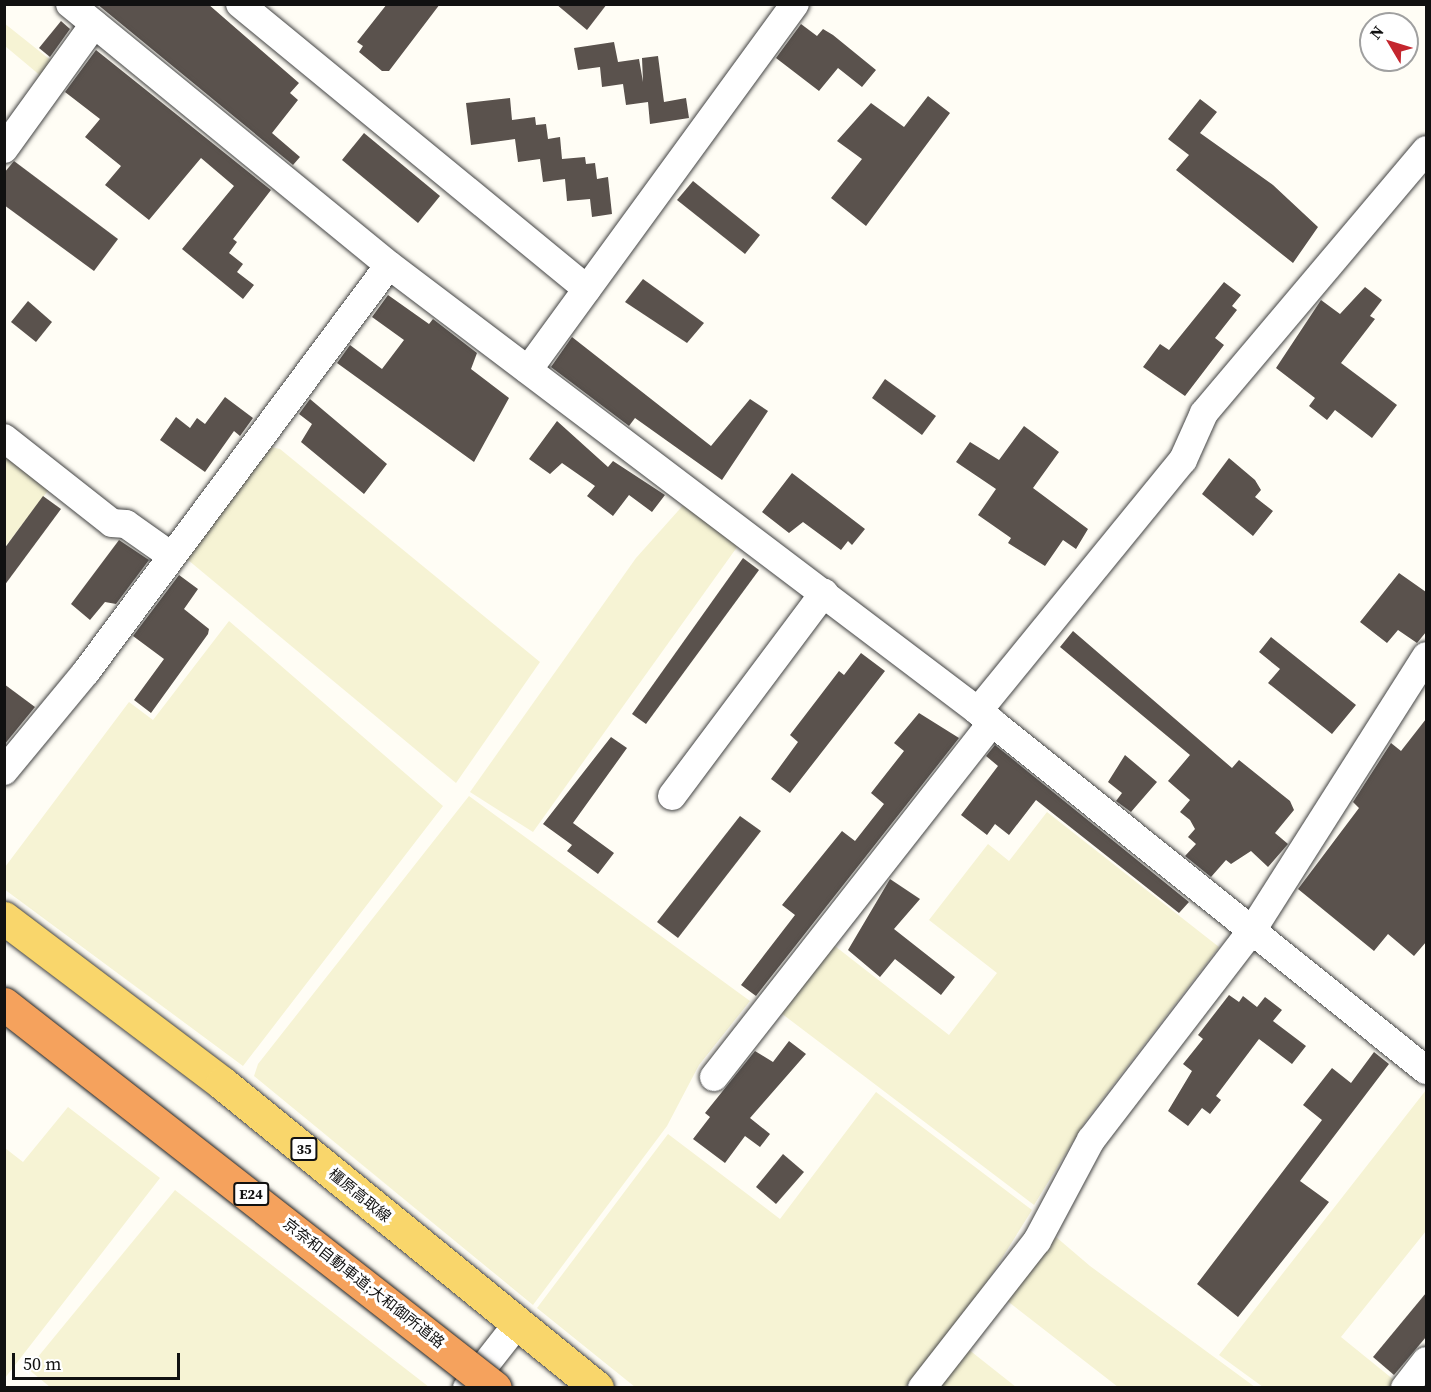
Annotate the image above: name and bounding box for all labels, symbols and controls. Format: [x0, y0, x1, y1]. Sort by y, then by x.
north arrow [1359, 12, 1419, 72]
text: N [1364, 21, 1389, 44]
road number: 35 [289, 1138, 319, 1160]
street label: 橿原高取線 [325, 1164, 395, 1226]
road number: E24 [233, 1183, 269, 1205]
street label: 京奈和自動車道;大和御所道路 [280, 1214, 448, 1352]
scale bar [15, 1341, 183, 1379]
text: 50 m [23, 1351, 61, 1376]

